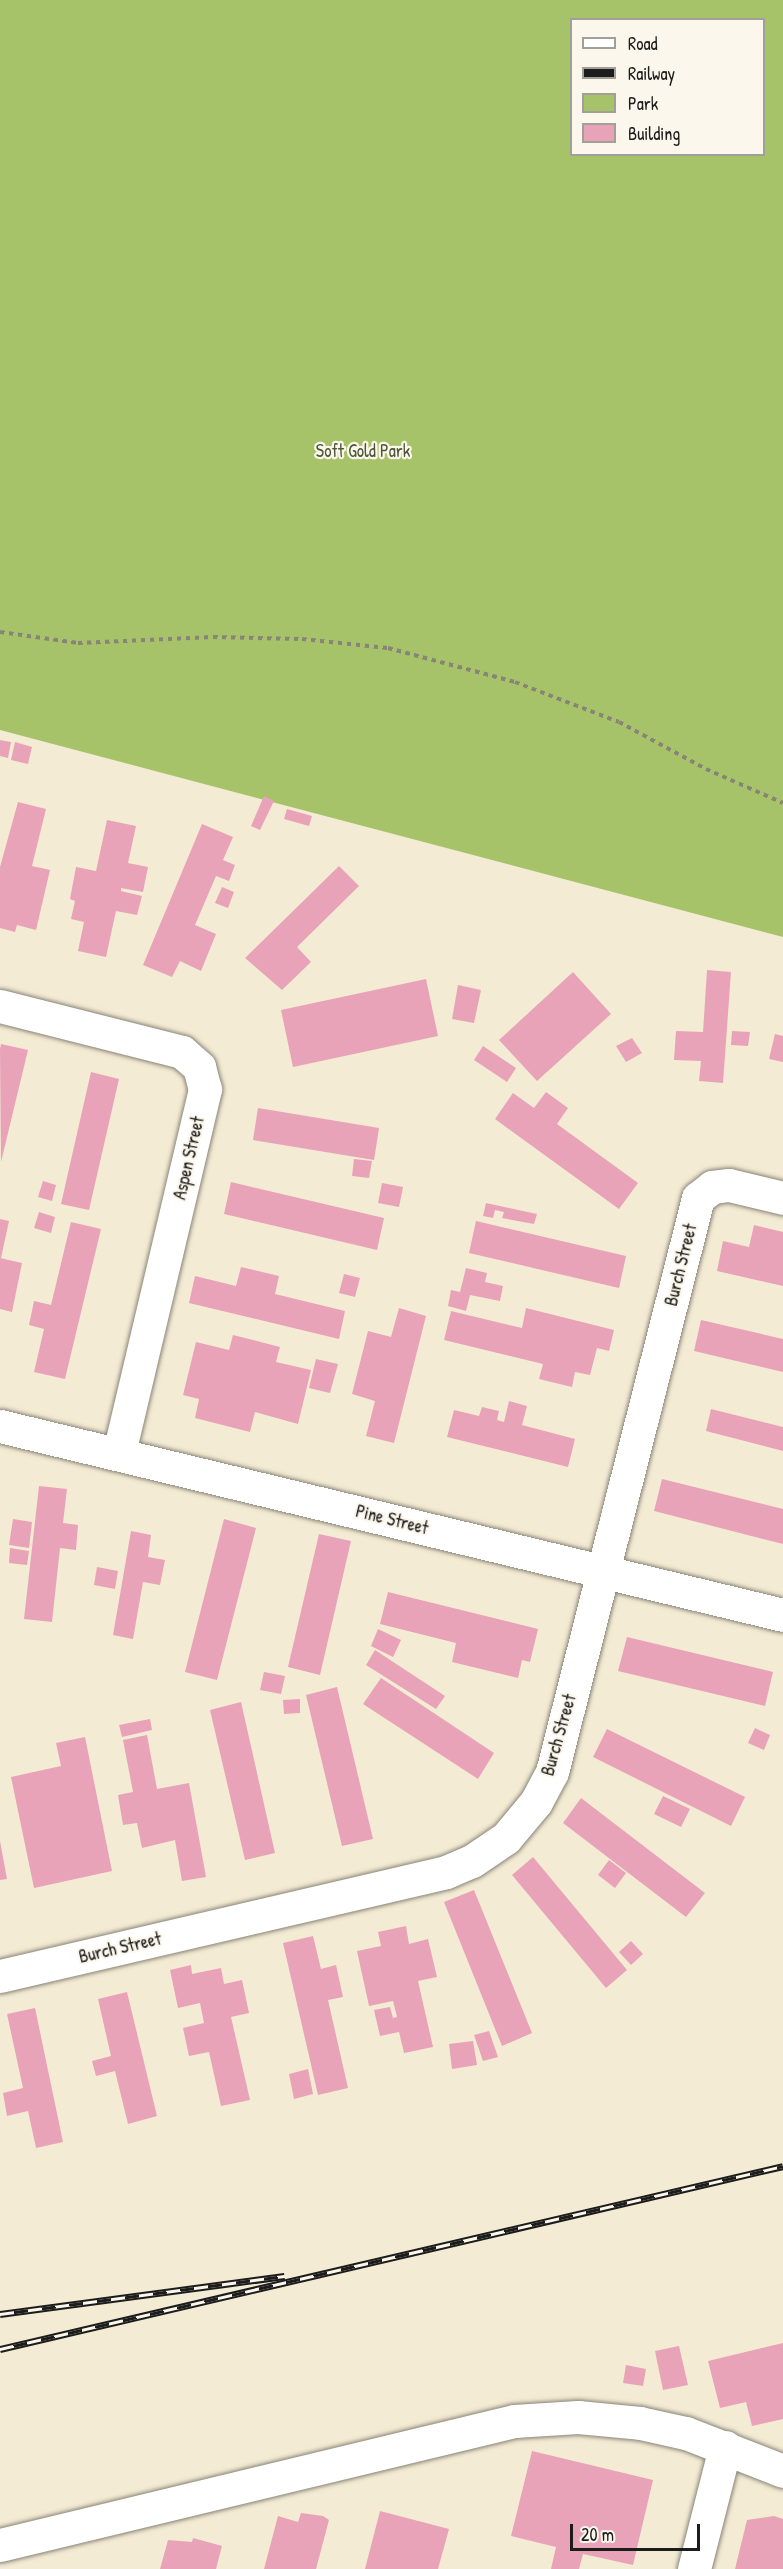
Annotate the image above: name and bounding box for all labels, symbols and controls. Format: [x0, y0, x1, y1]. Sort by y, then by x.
legend [570, 18, 765, 156]
text: Road [628, 31, 658, 56]
text: Railway [628, 61, 675, 86]
text: Park [628, 91, 658, 116]
text: Building [628, 121, 680, 146]
park label: Soft Gold Park [316, 440, 410, 462]
street label: Aspen Street [169, 1114, 209, 1202]
street label: Burch Street [660, 1222, 702, 1308]
street label: Pine Street [353, 1501, 431, 1539]
street label: Burch Street [537, 1692, 581, 1778]
street label: Burch Street [77, 1928, 163, 1968]
scale bar [573, 2512, 704, 2550]
text: 20 m [581, 2522, 614, 2547]

